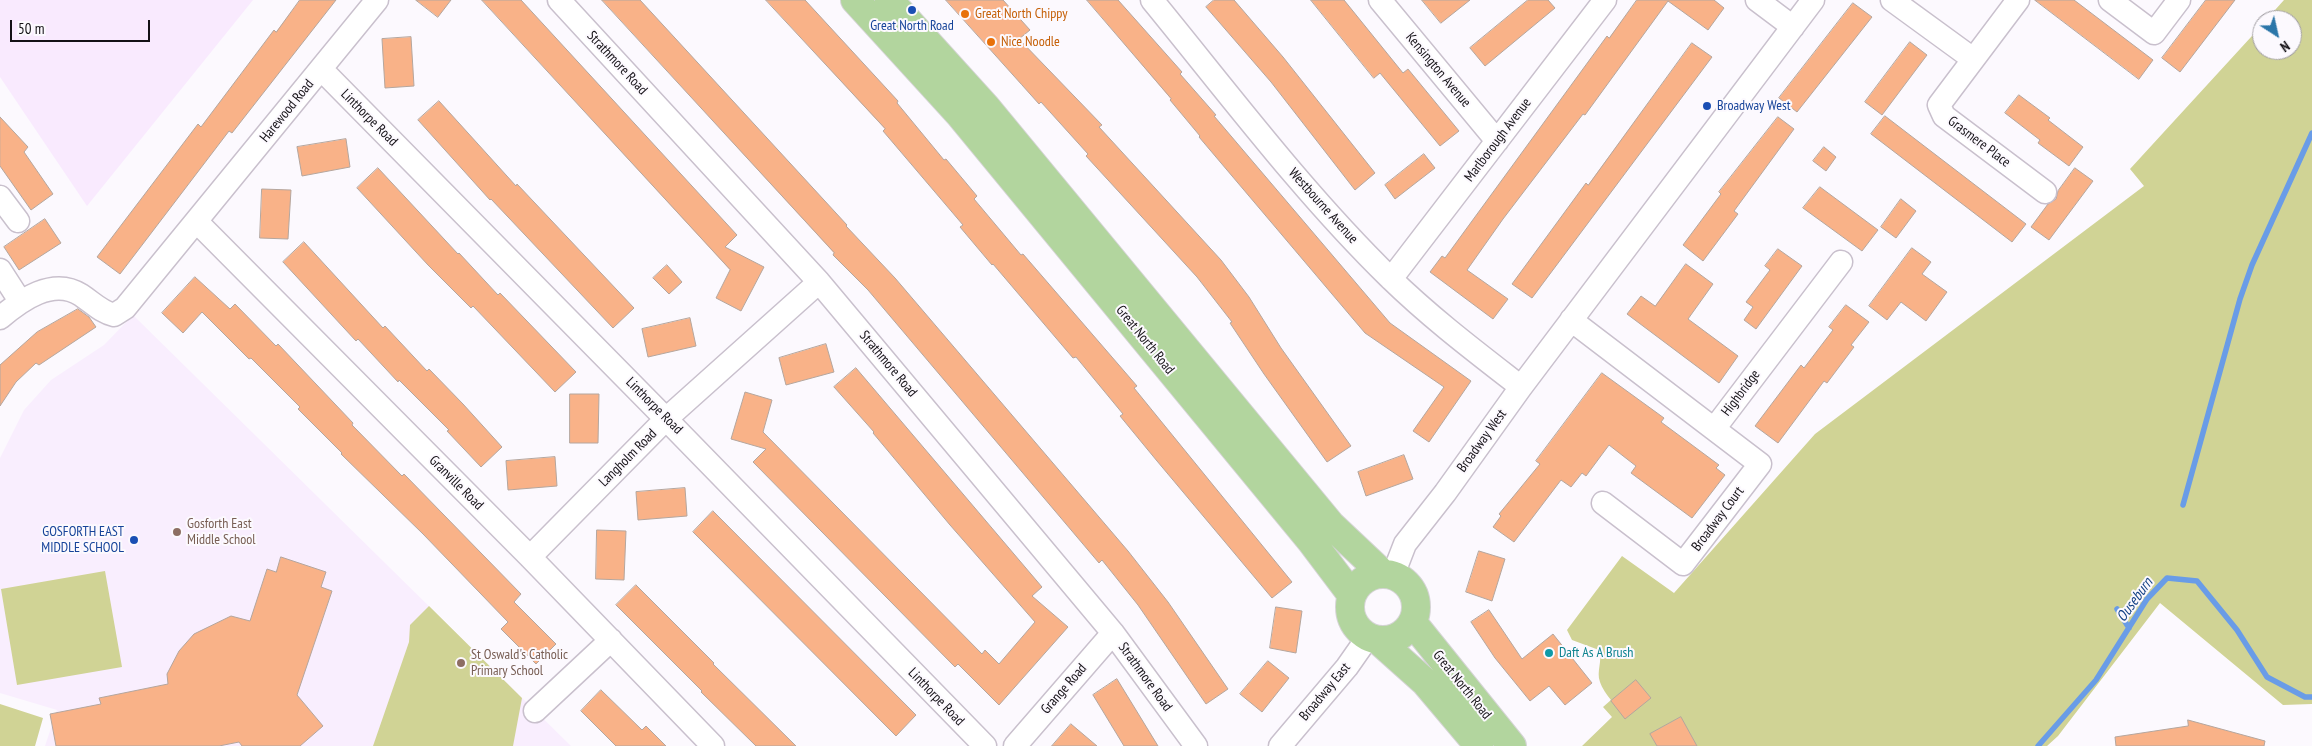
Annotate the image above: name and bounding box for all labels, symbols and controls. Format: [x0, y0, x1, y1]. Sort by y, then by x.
marker: Great North Road [906, 4, 918, 16]
place label: Great North Chippy [975, 6, 1068, 22]
marker: Great North Chippy [959, 8, 971, 20]
scale bar [12, 10, 152, 42]
north arrow [2252, 10, 2302, 60]
place label: Great North Road [870, 18, 954, 34]
text: 50 m [18, 19, 44, 38]
street label: Strathmore Road [583, 28, 651, 98]
street label: Kensington Avenue [1402, 29, 1474, 111]
place label: Nice Noodle [1001, 34, 1060, 50]
marker: Nice Noodle [985, 36, 997, 48]
text: N [2277, 37, 2293, 56]
street label: Harewood Road [257, 76, 317, 146]
street label: Linthorpe Road [337, 86, 401, 150]
street label: Marlborough Avenue [1461, 95, 1535, 185]
place label: Broadway West [1717, 98, 1790, 114]
marker: Broadway West [1701, 100, 1713, 112]
street label: Grasmere Place [1944, 113, 2014, 171]
street label: Westbourne Avenue [1285, 165, 1361, 247]
street label: Great North Road [1112, 302, 1178, 378]
street label: Strathmore Road [856, 328, 920, 400]
street label: Highbridge [1718, 367, 1764, 419]
street label: Linthorpe Road [622, 374, 686, 438]
street label: Broadway West [1454, 406, 1510, 476]
street label: Langholm Road [596, 426, 660, 490]
street label: Granville Road [425, 452, 487, 514]
street label: Broadway Court [1688, 483, 1748, 555]
place label: Gosforth East Middle School [187, 516, 256, 548]
place label: GOSFORTH EAST MIDDLE SCHOOL [41, 524, 124, 556]
marker: Gosforth East Middle School [171, 526, 183, 538]
marker: GOSFORTH EAST MIDDLE SCHOOL [128, 534, 140, 546]
water label: Ouseburn [2113, 575, 2157, 625]
street label: Strathmore Road [1114, 639, 1176, 715]
place label: Daft As A Brush [1559, 645, 1634, 661]
place label: St Oswald's Catholic Primary School [471, 647, 568, 680]
street label: Great North Road [1429, 647, 1495, 723]
marker: Daft As A Brush [1543, 647, 1555, 659]
marker: St Oswald's Catholic Primary School [455, 657, 467, 669]
street label: Grange Road [1038, 660, 1090, 718]
street label: Broadway East [1296, 660, 1354, 724]
street label: Linthorpe Road [904, 665, 968, 729]

